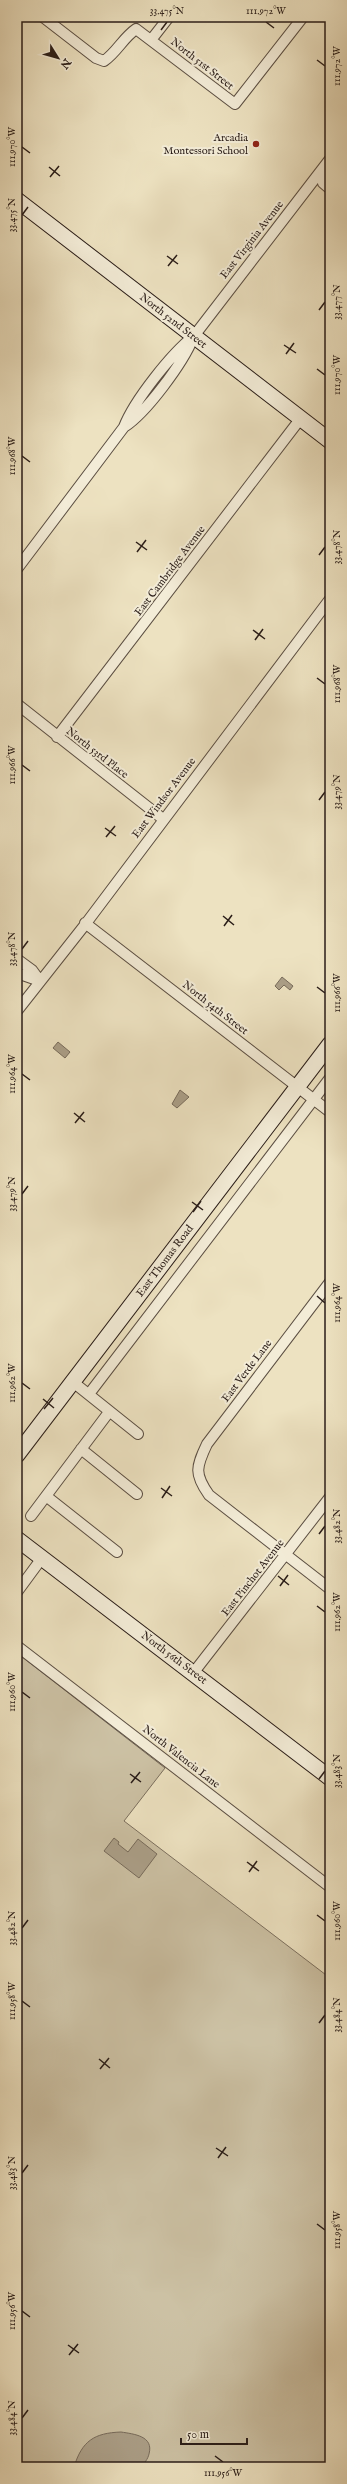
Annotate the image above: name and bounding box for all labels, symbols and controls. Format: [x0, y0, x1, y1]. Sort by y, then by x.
text: 33.475°N [150, 5, 185, 18]
text: 111.972°W [246, 5, 286, 18]
street label: North 51st Street [167, 35, 237, 93]
north arrow [38, 38, 78, 78]
text: 111.972°W [331, 46, 344, 86]
text: N [56, 55, 74, 72]
text: 111.970°W [6, 127, 19, 167]
place label: Arcadia Montessori School [163, 131, 248, 158]
marker: Arcadia Montessori School [251, 139, 261, 149]
text: 33.475°N [6, 197, 19, 232]
street label: East Virginia Avenue [217, 198, 287, 282]
text: 33.477°N [331, 284, 344, 320]
street label: North 52nd Street [136, 290, 210, 352]
text: 111.970°W [331, 355, 344, 395]
text: 111.968°W [6, 436, 19, 475]
street label: East Cambridge Avenue [132, 523, 208, 619]
text: 33.478°N [331, 529, 344, 564]
text: 111.968°W [331, 664, 344, 703]
street label: North 53rd Place [63, 724, 131, 782]
text: 111.966°W [6, 745, 19, 784]
street label: East Windsor Avenue [129, 755, 199, 841]
text: 33.479°N [331, 774, 344, 810]
text: 33.478°N [6, 931, 19, 966]
text: 111.966°W [331, 973, 344, 1012]
street label: North 54th Street [179, 978, 251, 1038]
text: 111.964°W [6, 1054, 19, 1094]
text: 33.479°N [6, 1176, 19, 1212]
street label: East Thomas Road [133, 1222, 197, 1300]
text: 111.964°W [331, 1283, 344, 1323]
street label: East Verde Lane [219, 1337, 275, 1405]
text: 111.962°W [6, 1363, 19, 1403]
text: 33.482°N [331, 1508, 344, 1544]
street label: East Pinchot Avenue [219, 1537, 287, 1619]
text: 111.962°W [331, 1592, 344, 1632]
street label: North 56th Street [138, 1629, 210, 1688]
text: 111.960°W [6, 1672, 19, 1712]
street label: North Valencia Lane [139, 1722, 223, 1792]
text: 33.483°N [331, 1754, 344, 1788]
text: 111.960°W [331, 1901, 344, 1941]
text: 33.482°N [6, 1910, 19, 1946]
text: 111.958°W [6, 1982, 19, 2020]
text: 33.484°N [331, 1997, 344, 2033]
text: 33.483°N [6, 2156, 19, 2190]
text: 111.958°W [331, 2211, 344, 2249]
text: 111.956°W [6, 2291, 19, 2330]
text: 33.484°N [6, 2400, 19, 2436]
scale bar [181, 2420, 247, 2446]
text: 50 m [187, 2427, 209, 2442]
text: 111.956°W [204, 2467, 243, 2480]

